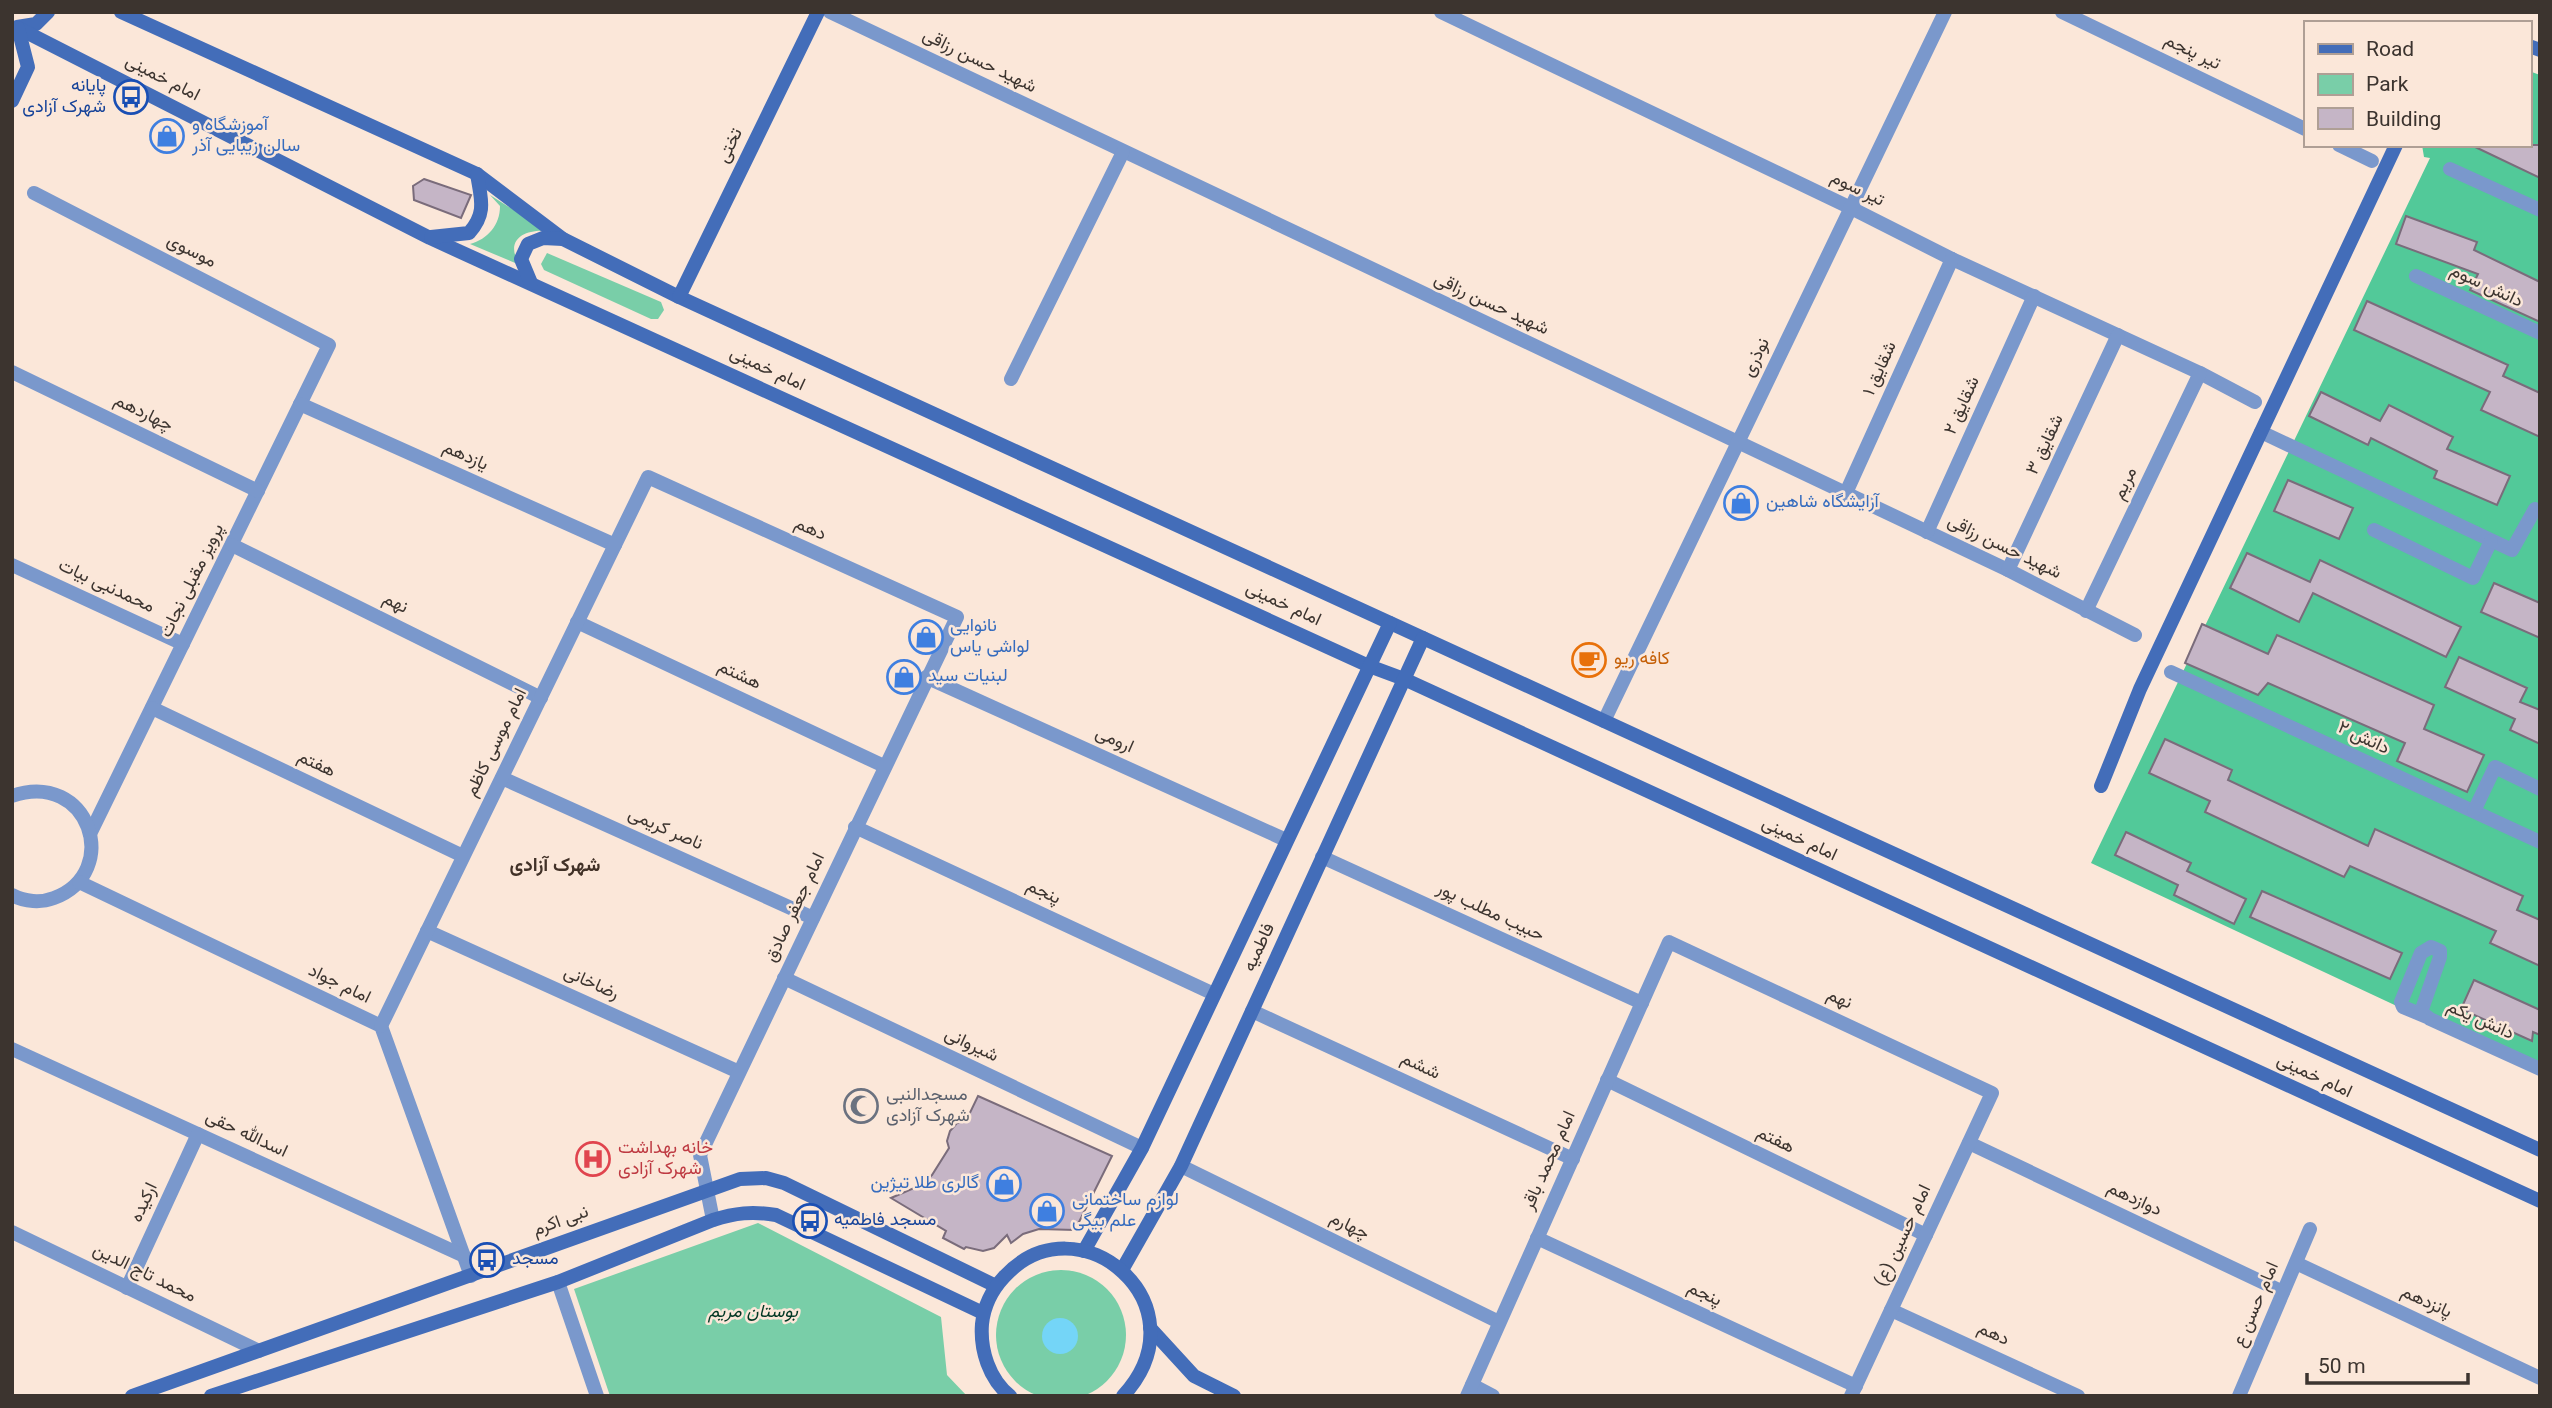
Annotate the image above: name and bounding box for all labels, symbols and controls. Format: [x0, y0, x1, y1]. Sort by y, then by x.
legend [2304, 21, 2531, 147]
street label: شهید حسن رزاقی [917, 22, 1041, 102]
street label: تیر پنجم [2159, 27, 2225, 79]
text: Road [2366, 34, 2414, 67]
street label: امام خمینی [120, 48, 204, 110]
text: Park [2366, 69, 2409, 102]
place label: پایانه شهرک آزادی [22, 73, 106, 122]
bus stop icon: پایانه شهرک آزادی [112, 78, 150, 116]
text: Building [2366, 104, 2441, 137]
place label: آموزشگاه و سالن زیبایی آذر [191, 112, 300, 161]
shop icon: آموزشگاه و سالن زیبایی آذر [148, 117, 186, 155]
street label: تختی [711, 124, 751, 168]
street label: تیر سوم [1825, 165, 1889, 215]
street label: موسوی [161, 228, 221, 276]
street label: دانش سوم [2445, 258, 2527, 316]
street label: شهید حسن رزاقی [1429, 266, 1553, 344]
street label: نوذری [1736, 334, 1778, 382]
street label: شقایق ۱ [1857, 337, 1905, 401]
street label: امام خمینی [725, 340, 809, 400]
street label: شقایق ۲ [1938, 372, 1988, 440]
street label: چهاردهم [109, 388, 177, 440]
street label: شقایق ۳ [2020, 410, 2072, 480]
street label: یازدهم [438, 435, 492, 479]
street label: مریم [2106, 463, 2146, 505]
shop icon: آرایشگاه شاهین [1722, 484, 1760, 522]
place label: آرایشگاه شاهین [1766, 489, 1881, 517]
street label: شهید حسن رزاقی [1942, 508, 2066, 588]
street label: دهم [789, 511, 831, 549]
street label: پرویز مقبلی نجات [153, 519, 233, 643]
street label: محمدنبی بیات [53, 552, 159, 622]
street label: امام خمینی [1241, 575, 1325, 635]
street label: نهم [377, 586, 413, 622]
place label: نانوایی لواشی یاس [950, 613, 1030, 662]
shop icon: نانوایی لواشی یاس [907, 618, 945, 656]
cafe icon: کافه ریو [1570, 641, 1608, 679]
place label: کافه ریو [1614, 646, 1670, 674]
street label: هشتم [712, 654, 766, 698]
shop icon: لبنیات سید [885, 658, 923, 696]
place label: لبنیات سید [928, 663, 1008, 691]
street label: امام موسی کاظم [459, 684, 535, 802]
street label: دانش ۲ [2332, 715, 2394, 763]
street label: ارومی [1090, 720, 1138, 762]
street label: هفتم [292, 744, 340, 786]
street label: ناصر کریمی [623, 801, 707, 859]
street label: امام خمینی [1757, 810, 1841, 870]
street label: امام جعفر صادق [758, 849, 834, 967]
district label: شهرک آزادی [510, 852, 600, 881]
street label: پنجم [1021, 873, 1065, 913]
street label: حبیب مطلب پور [1431, 875, 1549, 950]
street label: فاطمیه [1237, 919, 1283, 977]
street label: امام جواد [303, 958, 375, 1012]
street label: رضاخانی [559, 959, 623, 1009]
street label: نهم [1822, 982, 1856, 1018]
street label: دانش یکم [2442, 994, 2518, 1048]
street label: شیروانی [939, 1021, 1003, 1071]
street label: ششم [1396, 1046, 1444, 1088]
street label: امام خمینی [2272, 1047, 2356, 1107]
place label: مسجدالنبی شهرک آزادی [886, 1082, 970, 1131]
mosque icon: مسجدالنبی شهرک آزادی [842, 1087, 880, 1125]
street label: اسدالله حقی [200, 1104, 292, 1166]
street label: امام محمد باقر [1515, 1107, 1584, 1216]
street label: هفتم [1751, 1120, 1799, 1162]
place label: خانه بهداشت شهرک آزادی [618, 1135, 713, 1184]
hospital icon: خانه بهداشت شهرک آزادی [574, 1140, 612, 1178]
shop icon: گالری طلا تیژین [985, 1165, 1023, 1203]
place label: گالری طلا تیژین [870, 1170, 979, 1198]
street label: دوازدهم [2102, 1175, 2166, 1225]
street label: ارکیده [124, 1178, 166, 1228]
street label: امام حسین (ع) [1868, 1180, 1940, 1292]
place label: لوازم ساختمانی علم بیگی [1072, 1187, 1179, 1236]
shop icon: لوازم ساختمانی علم بیگی [1028, 1192, 1066, 1230]
street label: نبی اکرم [529, 1199, 593, 1245]
bus stop icon: مسجد فاطمیه [791, 1202, 829, 1240]
street label: چهارم [1324, 1205, 1374, 1249]
place label: مسجد فاطمیه [834, 1207, 936, 1235]
street label: محمد تاج الدین [87, 1237, 201, 1311]
bus stop icon: مسجد [468, 1241, 506, 1279]
place label: مسجد [512, 1246, 559, 1274]
street label: امام حسن ع [2226, 1258, 2288, 1352]
street label: پنجم [1682, 1275, 1726, 1315]
street label: پانزدهم [2396, 1279, 2456, 1327]
park label: بوستان مریم [707, 1299, 799, 1327]
street label: دهم [1972, 1315, 2014, 1355]
scale bar [2307, 1342, 2468, 1386]
text: 50 m [2318, 1351, 2366, 1384]

